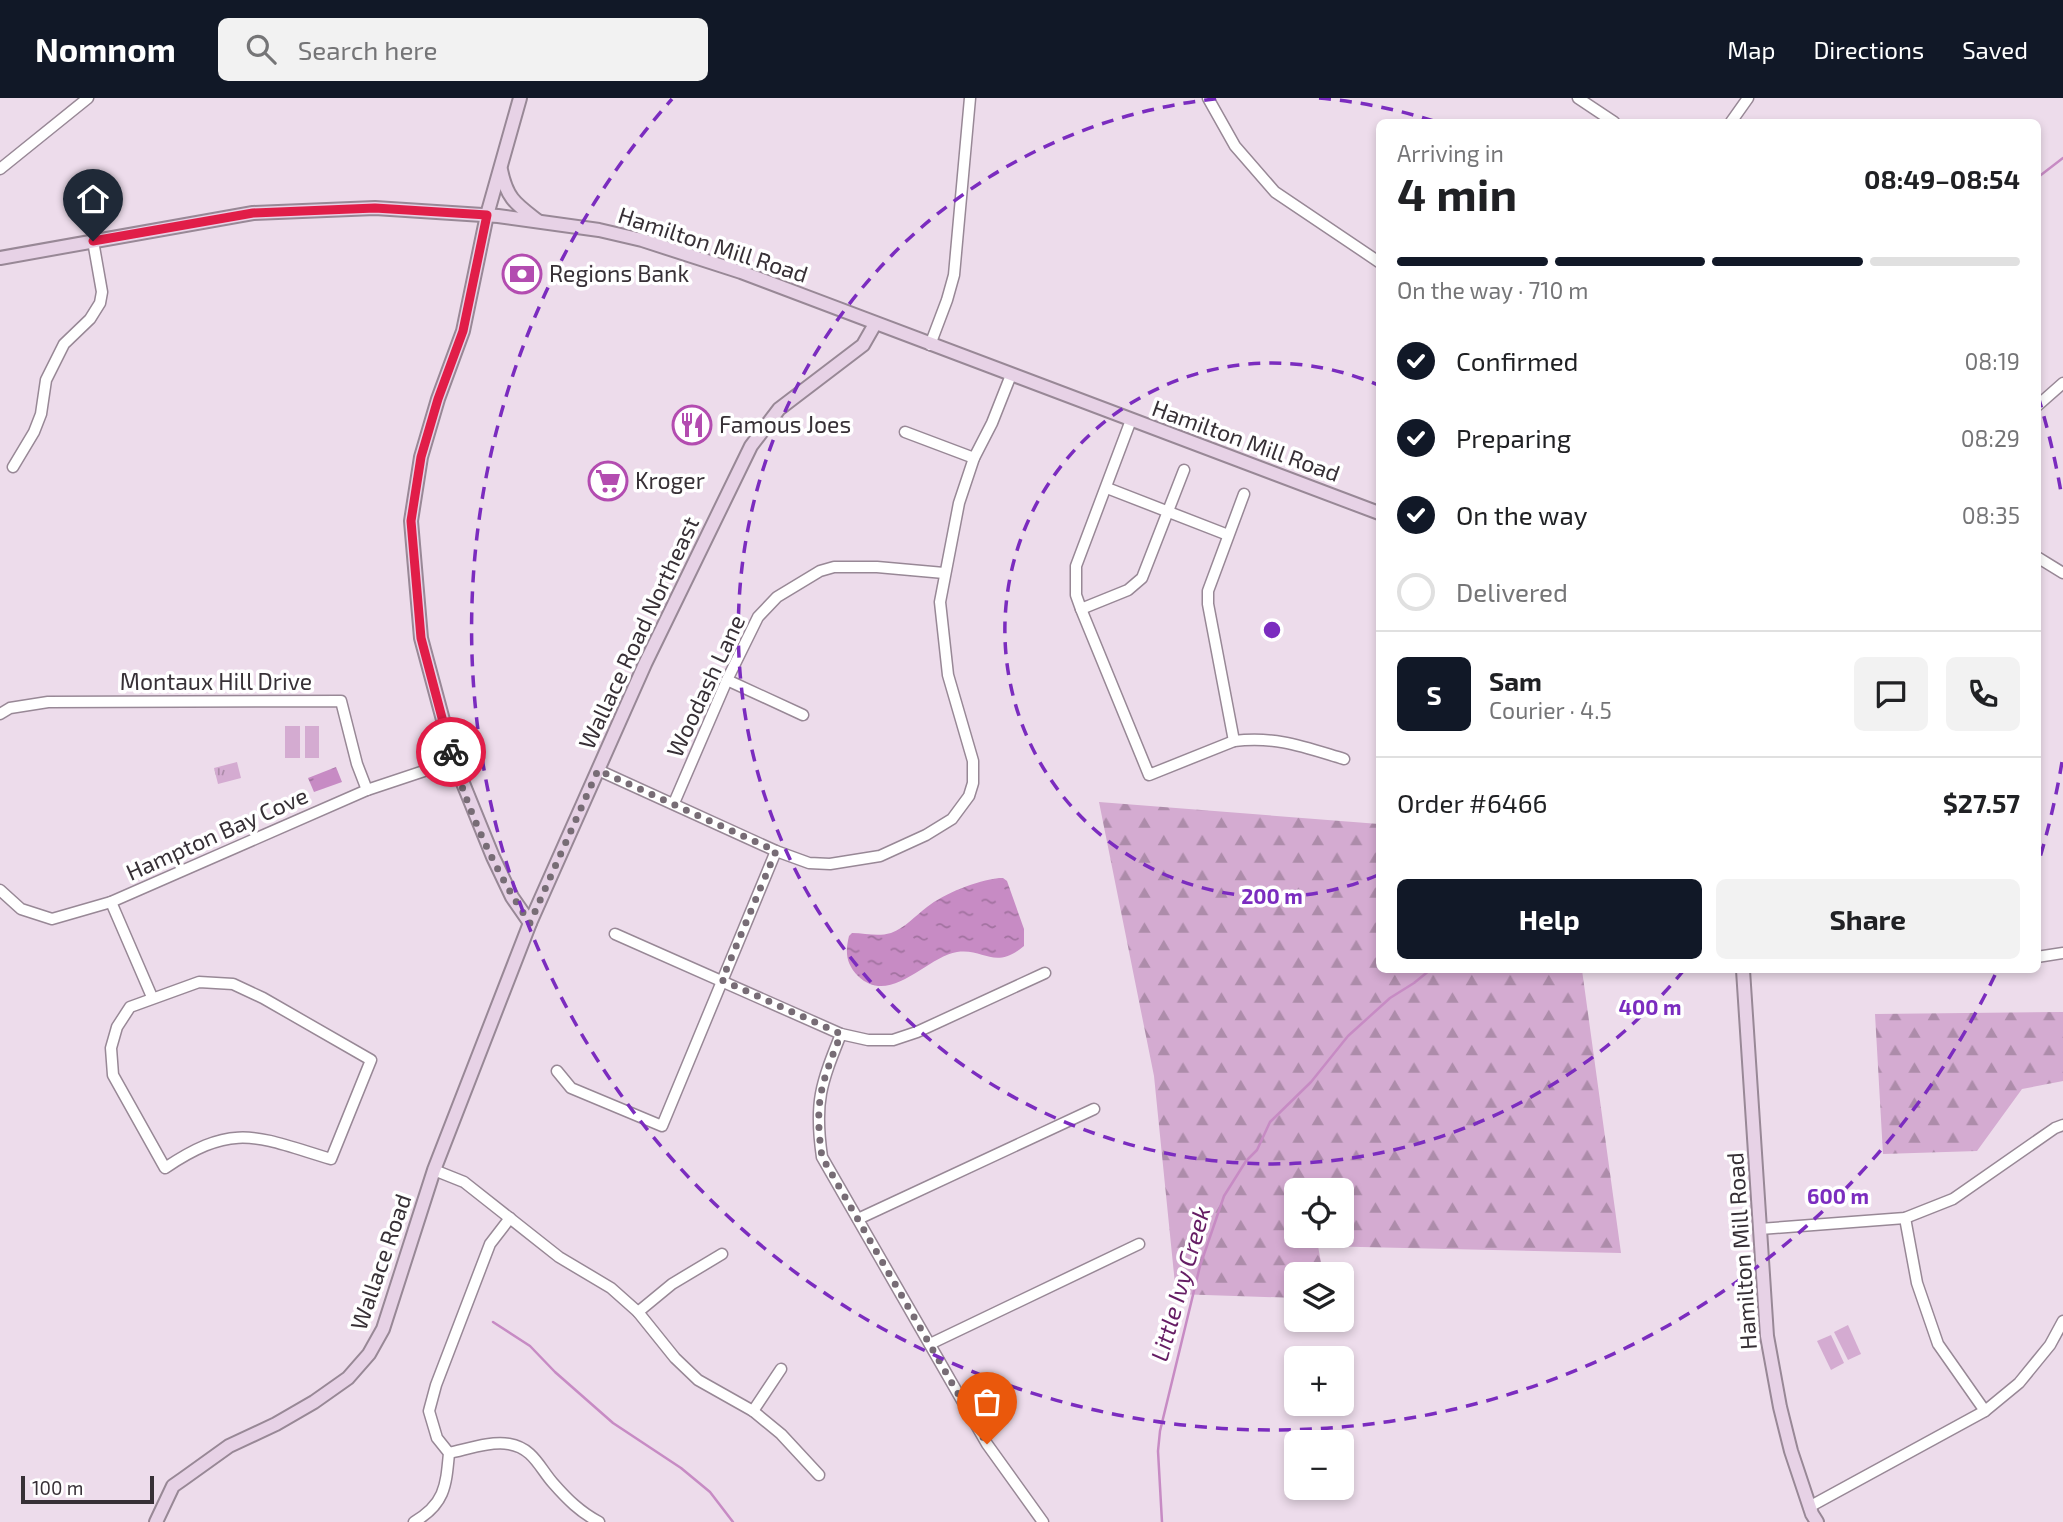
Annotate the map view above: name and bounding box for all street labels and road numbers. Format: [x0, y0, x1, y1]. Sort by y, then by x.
street label: Hamilton Mill Road [615, 200, 812, 288]
street label: Hamilton Mill Road [1149, 393, 1344, 487]
street label: Wallace Road Northeast [572, 512, 704, 753]
street label: Woodash Lane [660, 610, 750, 761]
street label: Montaux Hill Drive [120, 667, 312, 695]
street label: Hampton Bay Cove [121, 780, 312, 886]
street label: Hamilton Mill Road [1720, 1151, 1762, 1351]
street label: Wallace Road [344, 1190, 416, 1333]

